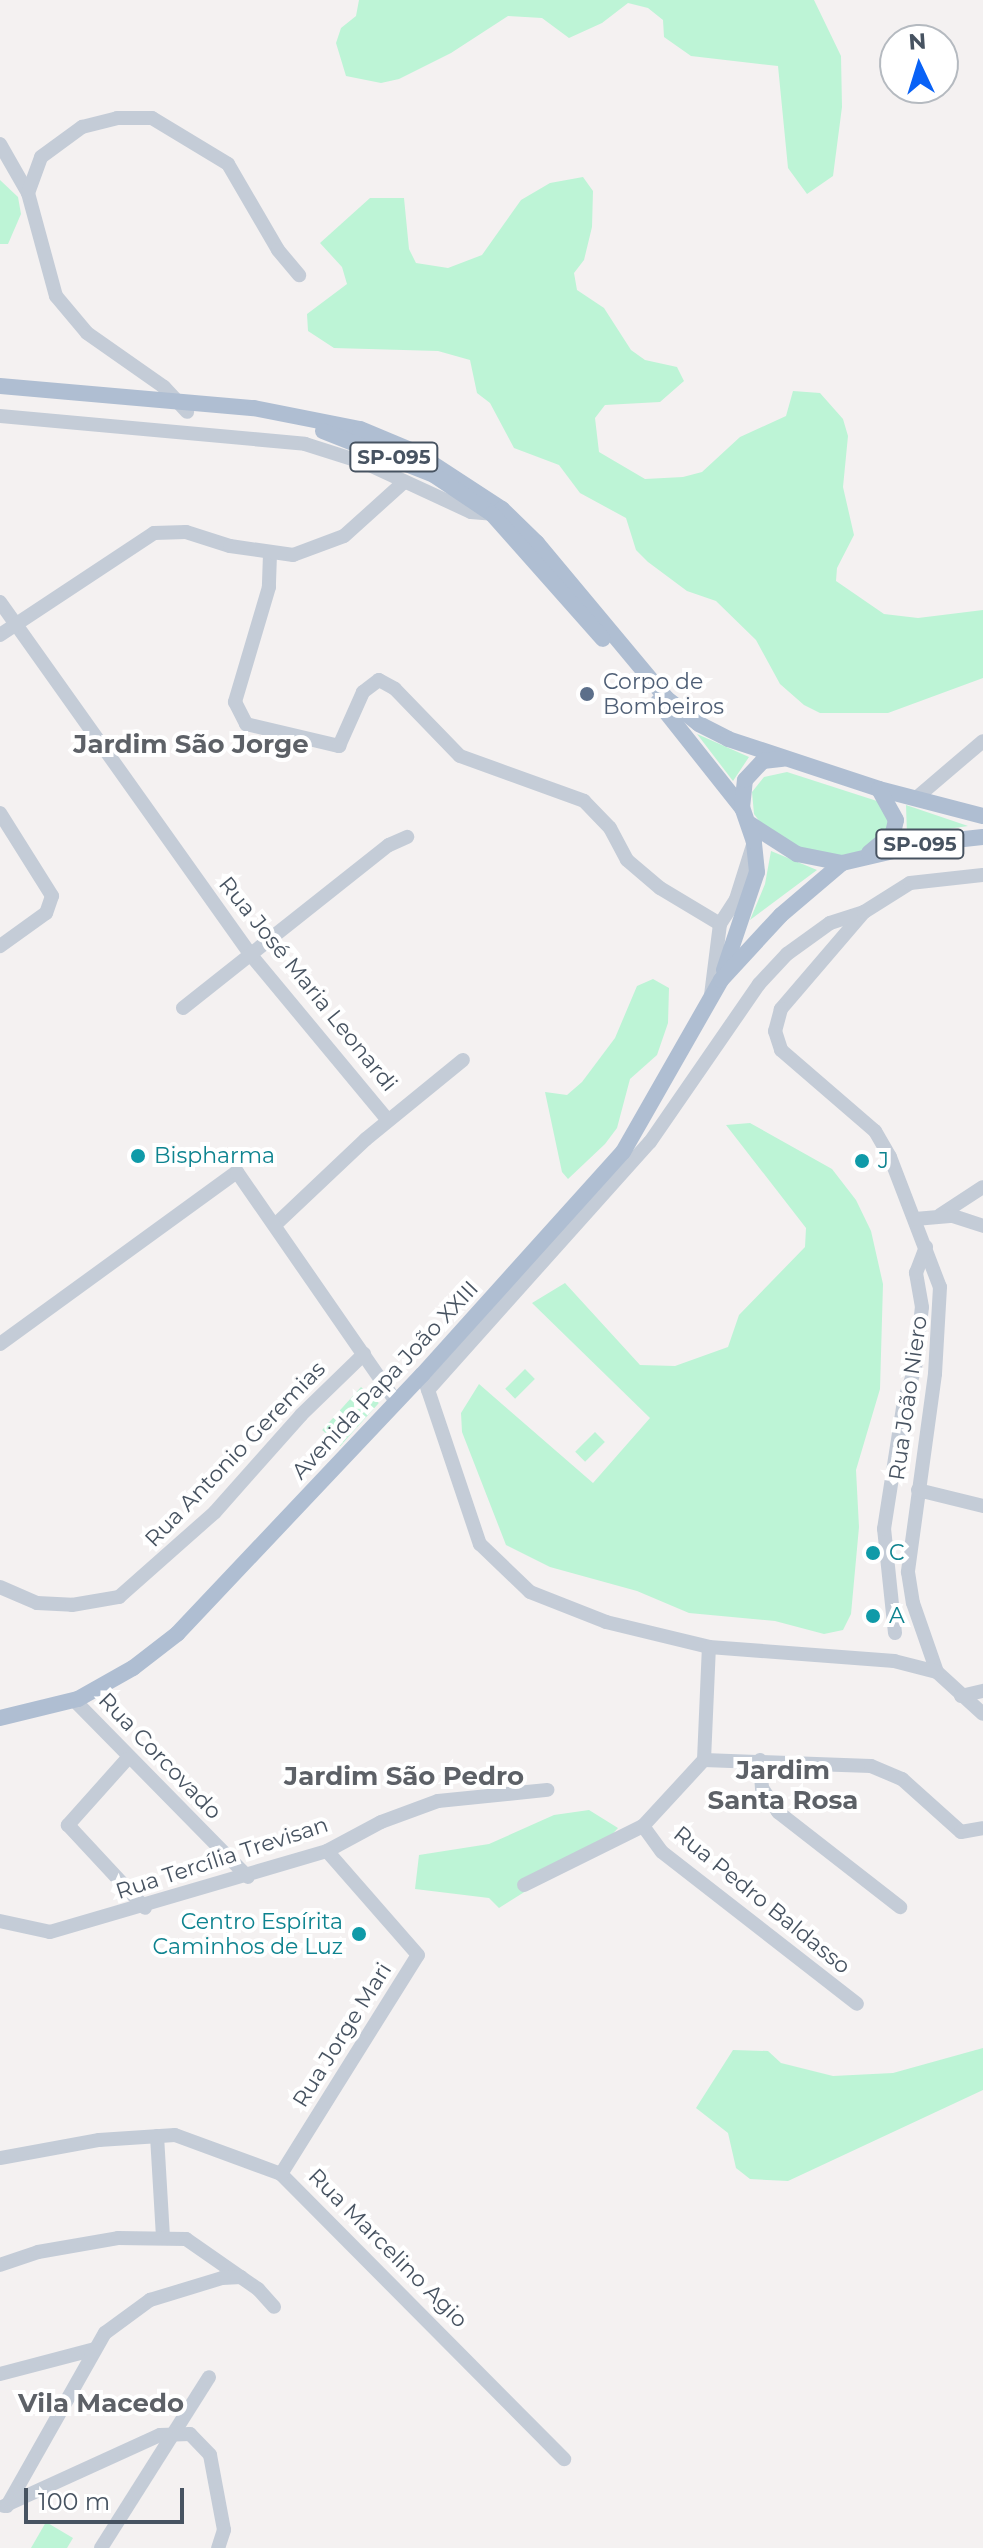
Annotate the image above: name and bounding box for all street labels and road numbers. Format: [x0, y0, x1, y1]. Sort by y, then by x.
road number: SP-095 [348, 441, 440, 473]
road number: SP-095 [874, 828, 966, 860]
street label: Rua José Maria Leonardi [213, 871, 403, 1097]
street label: Avenida Papa João XXIII [286, 1275, 484, 1485]
street label: Rua João Niero [883, 1314, 933, 1482]
street label: Rua Antonio Geremias [139, 1356, 331, 1552]
street label: Rua Corcovado [93, 1687, 227, 1825]
street label: Rua Tercília Trevisan [112, 1811, 332, 1905]
street label: Rua Pedro Baldasso [668, 1821, 856, 1979]
street label: Rua Jorge Mari [287, 1958, 397, 2112]
street label: Rua Marcelino Agio [303, 2163, 473, 2333]

